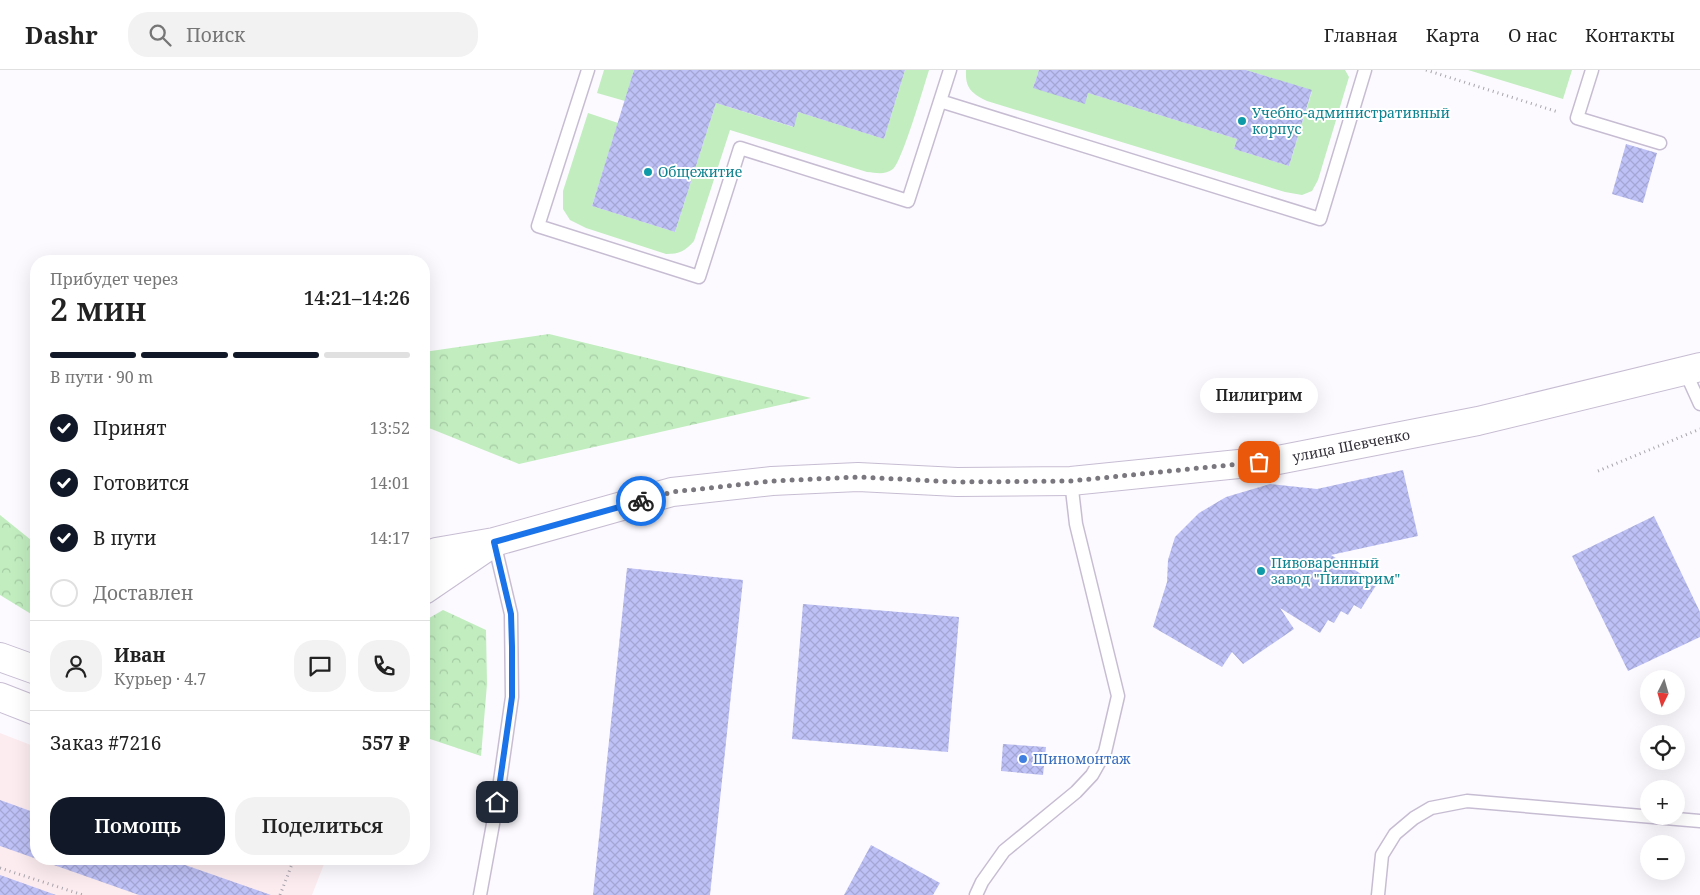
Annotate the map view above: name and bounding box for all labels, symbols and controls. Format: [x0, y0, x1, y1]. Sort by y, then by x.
search box [128, 12, 478, 57]
text: Dashr [25, 18, 98, 51]
icon: search [146, 21, 174, 49]
text: Поиск [186, 22, 245, 48]
text: Главная [1324, 23, 1398, 47]
text: Карта [1426, 23, 1480, 47]
text: О нас [1508, 23, 1557, 47]
text: Контакты [1585, 23, 1675, 47]
place label: Учебно-административный корпус [1252, 103, 1450, 138]
marker: Учебно-административный корпус [1236, 115, 1248, 127]
place label: Общежитие [658, 162, 742, 181]
marker: Общежитие [642, 166, 654, 178]
text: Прибудет через [50, 268, 178, 290]
text: 14:21–14:26 [304, 285, 410, 311]
text: 2 мин [50, 287, 146, 330]
text: В пути · 90 m [50, 366, 153, 388]
callout: Пилигрим [1200, 377, 1318, 412]
text: Пилигрим [1216, 384, 1302, 406]
icon: check [50, 414, 78, 442]
text: Принят [93, 415, 167, 441]
text: 13:52 [370, 417, 410, 439]
street label: улица Шевченко [1291, 425, 1411, 466]
pin [1238, 441, 1280, 483]
icon: bag [1245, 448, 1273, 476]
icon: check [50, 469, 78, 497]
text: Готовится [93, 470, 189, 496]
text: 14:01 [370, 472, 410, 494]
courier [616, 476, 666, 526]
icon: bike [627, 487, 655, 515]
icon: check [50, 524, 78, 552]
text: В пути [93, 525, 157, 551]
text: 14:17 [370, 527, 410, 549]
place label: Пивоваренный завод "Пилигрим" [1271, 553, 1400, 588]
marker: Пивоваренный завод "Пилигрим" [1255, 565, 1267, 577]
text: Доставлен [93, 580, 193, 606]
button: person [50, 640, 102, 692]
button: chat [294, 640, 346, 692]
button: phone [358, 640, 410, 692]
text: Иван [114, 642, 165, 668]
text: Курьер · 4.7 [114, 668, 206, 690]
north arrow [1640, 670, 1685, 715]
map controls [1640, 670, 1685, 880]
button: locate [1640, 725, 1685, 770]
text: Заказ #7216 [50, 730, 161, 756]
text: 557 ₽ [362, 730, 410, 756]
place label: Шиномонтаж [1033, 749, 1131, 768]
marker: Шиномонтаж [1017, 753, 1029, 765]
button: + [1640, 780, 1685, 825]
pin [476, 781, 518, 823]
icon: home [483, 788, 511, 816]
button: Помощь [50, 797, 225, 855]
button: Поделиться [235, 797, 410, 855]
button: − [1640, 835, 1685, 880]

